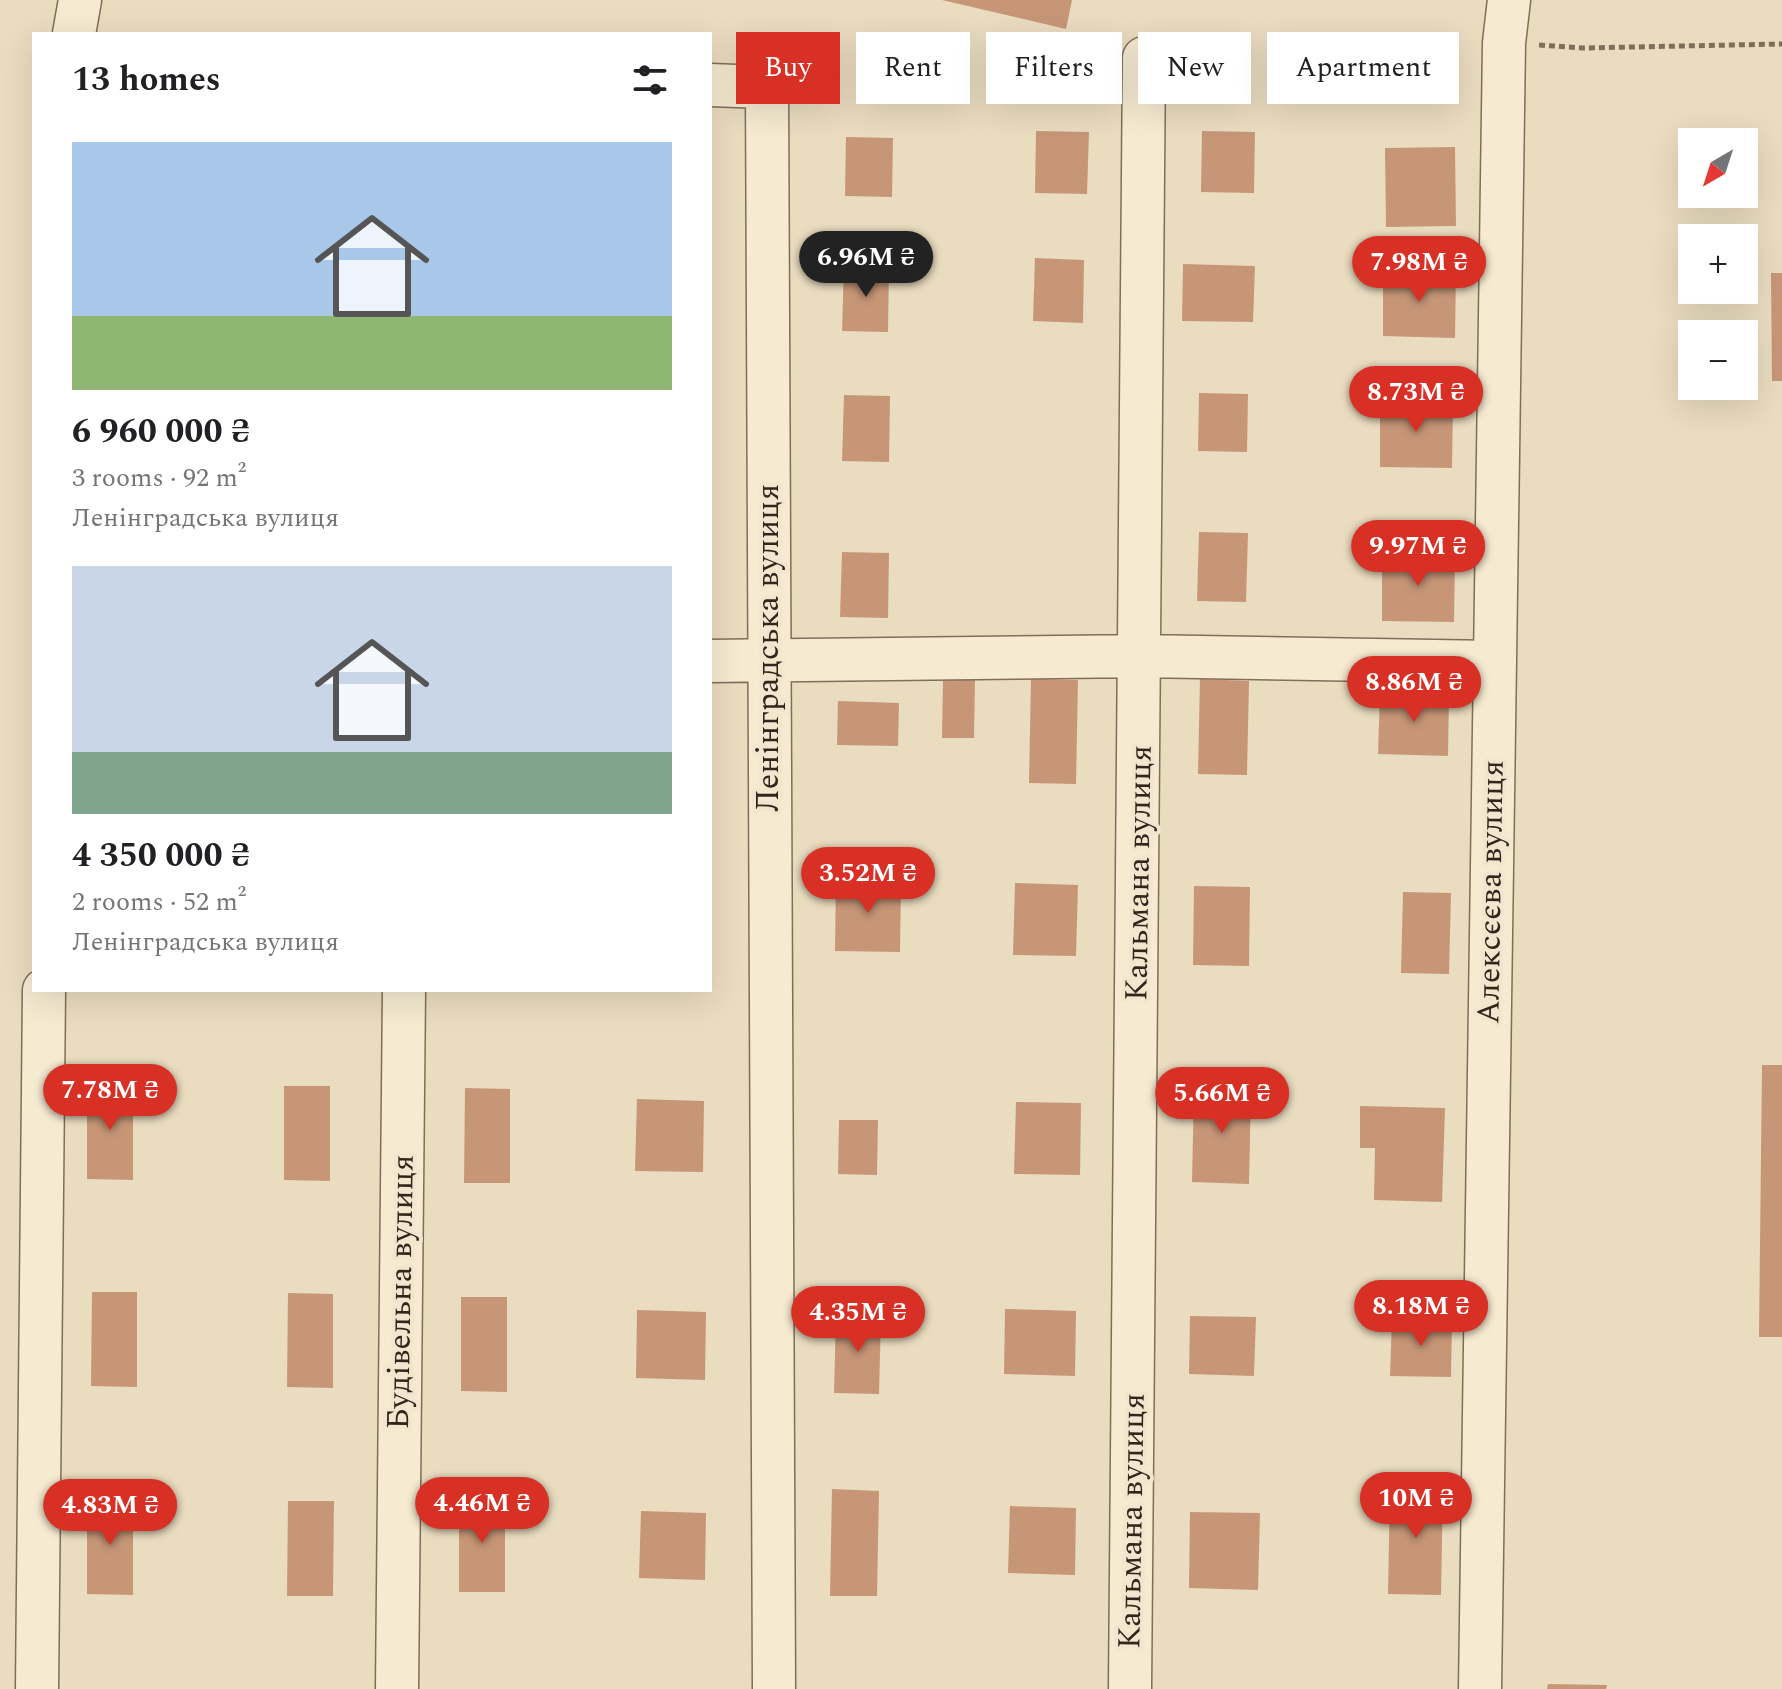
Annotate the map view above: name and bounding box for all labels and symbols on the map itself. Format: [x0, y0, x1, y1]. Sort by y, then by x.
north arrow [1678, 128, 1758, 208]
pin: 6.96M ₴ [792, 231, 940, 299]
pin: 7.98M ₴ [1345, 236, 1493, 304]
pin: 8.73M ₴ [1342, 366, 1490, 434]
street label: Ленінградська вулиця [744, 484, 793, 812]
pin: 9.97M ₴ [1344, 520, 1492, 588]
pin: 8.86M ₴ [1340, 656, 1488, 724]
street label: Кальмана вулиця [1112, 745, 1166, 1001]
street label: Алексєєва вулиця [1464, 760, 1518, 1024]
pin: 3.52M ₴ [794, 847, 942, 915]
pin: 7.78M ₴ [36, 1064, 184, 1132]
pin: 5.66M ₴ [1148, 1067, 1296, 1135]
street label: Будівельна вулиця [374, 1154, 428, 1430]
pin: 8.18M ₴ [1347, 1280, 1495, 1348]
pin: 4.35M ₴ [784, 1286, 932, 1354]
street label: Кальмана вулиця [1105, 1393, 1159, 1649]
pin: 10M ₴ [1360, 1472, 1472, 1540]
pin: 4.46M ₴ [408, 1477, 556, 1545]
pin: 4.83M ₴ [36, 1479, 184, 1547]

